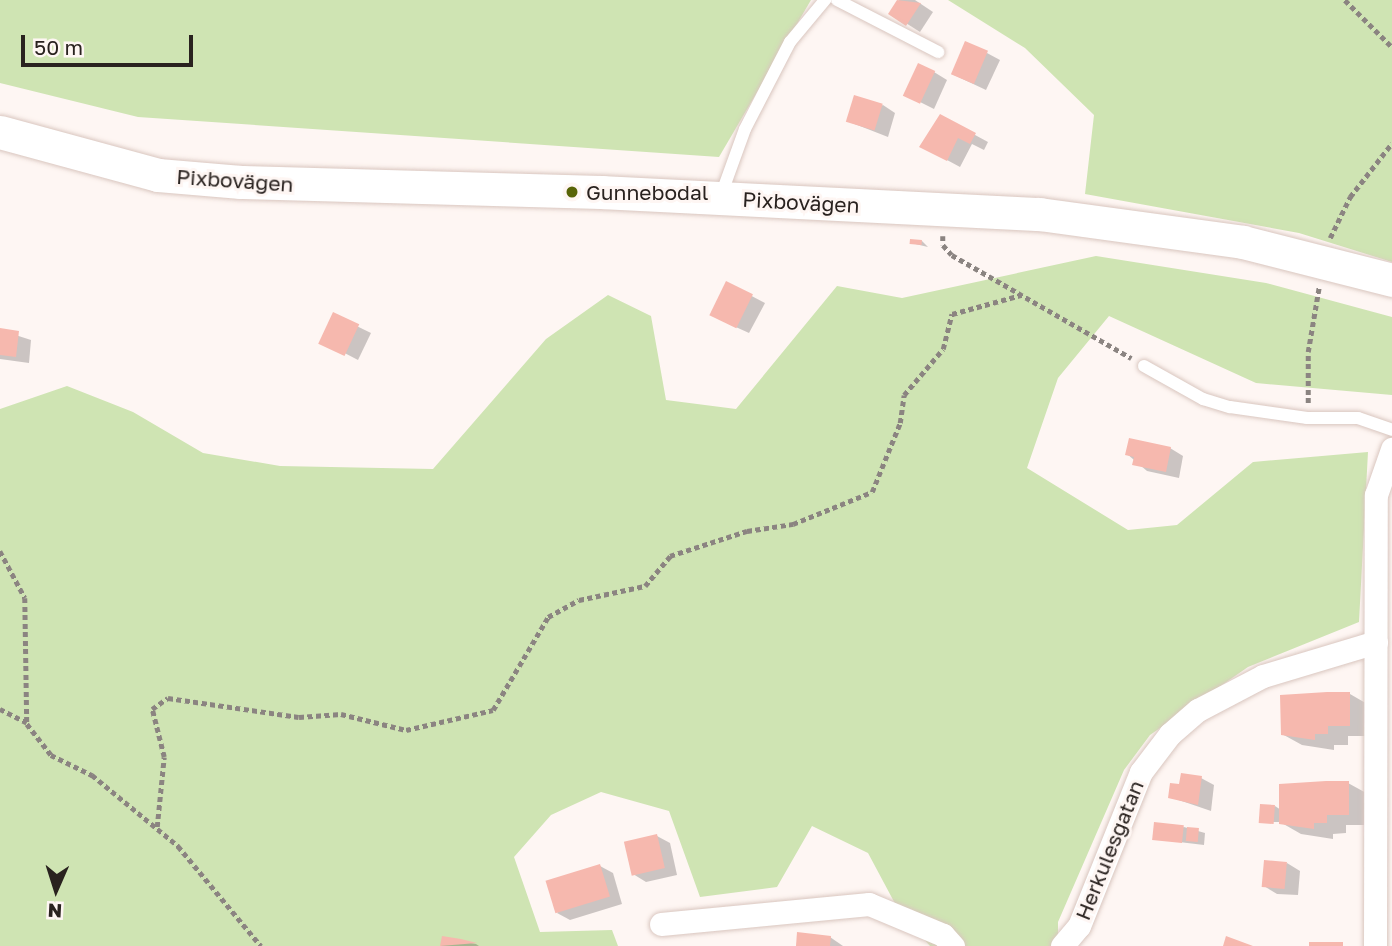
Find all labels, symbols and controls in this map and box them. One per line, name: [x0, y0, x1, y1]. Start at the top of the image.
scale bar: [24, 21, 196, 65]
text: 50 m: [34, 34, 83, 60]
street label: Pixbovägen: [176, 163, 294, 197]
place label: Gunnebodal: [586, 179, 709, 205]
marker: Gunnebodal: [564, 184, 580, 200]
street label: Pixbovägen: [742, 186, 860, 218]
street label: Herkulesgatan: [1070, 776, 1148, 924]
north arrow: [21, 855, 91, 925]
text: N: [47, 900, 63, 923]

